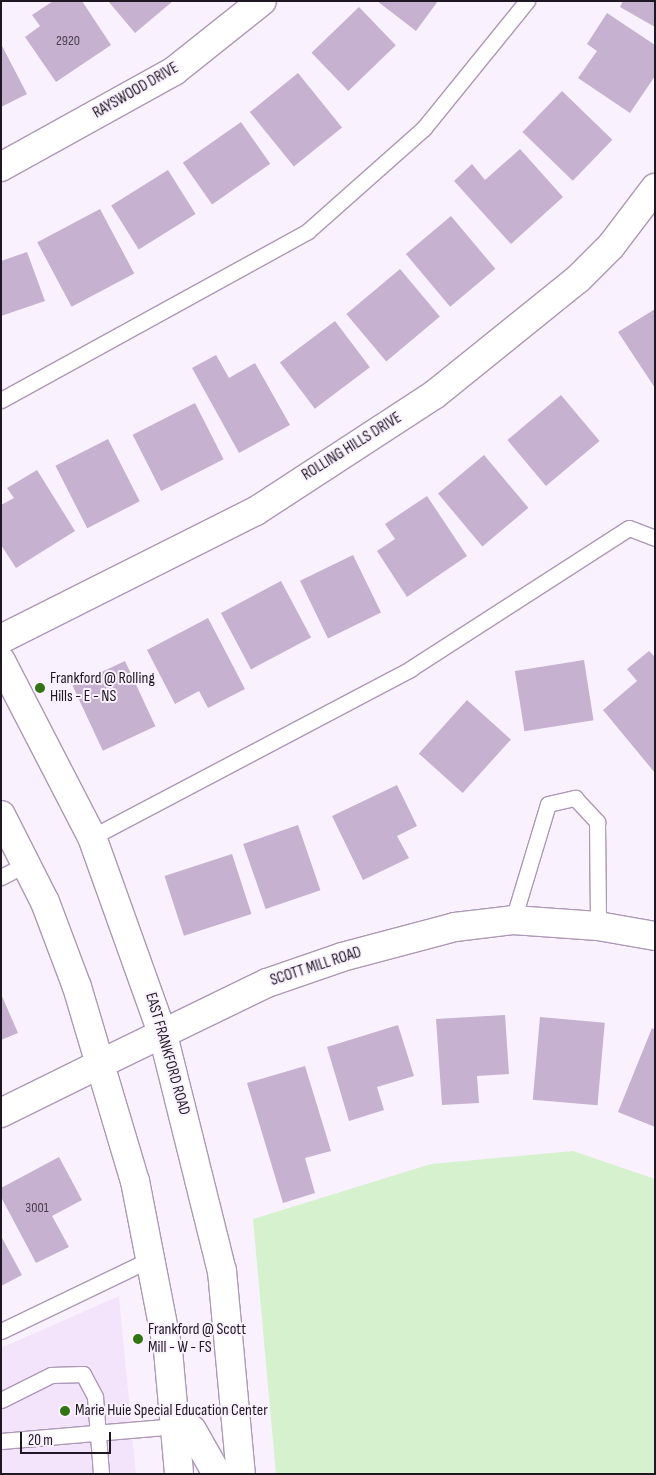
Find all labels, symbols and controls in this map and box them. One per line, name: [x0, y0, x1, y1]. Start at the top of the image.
house number: 2920: [56, 33, 80, 49]
street label: RAYSWOOD DRIVE: [90, 59, 182, 123]
street label: ROLLING HILLS DRIVE: [299, 409, 405, 485]
place label: Frankford @ Rolling Hills - E - NS: [50, 669, 155, 707]
marker: Frankford @ Rolling Hills - E - NS: [34, 682, 46, 694]
street label: SCOTT MILL ROAD: [268, 943, 364, 991]
street label: EAST FRANKFORD ROAD: [140, 991, 194, 1117]
house number: 3001: [25, 1200, 49, 1216]
place label: Frankford @ Scott Mill - W - FS: [148, 1320, 246, 1358]
marker: Frankford @ Scott Mill - W - FS: [132, 1333, 144, 1345]
place label: Marie Huie Special Education Center: [75, 1401, 268, 1421]
marker: Marie Huie Special Education Center: [59, 1405, 71, 1417]
scale bar: [22, 1422, 114, 1454]
text: 20 m: [28, 1431, 53, 1450]

